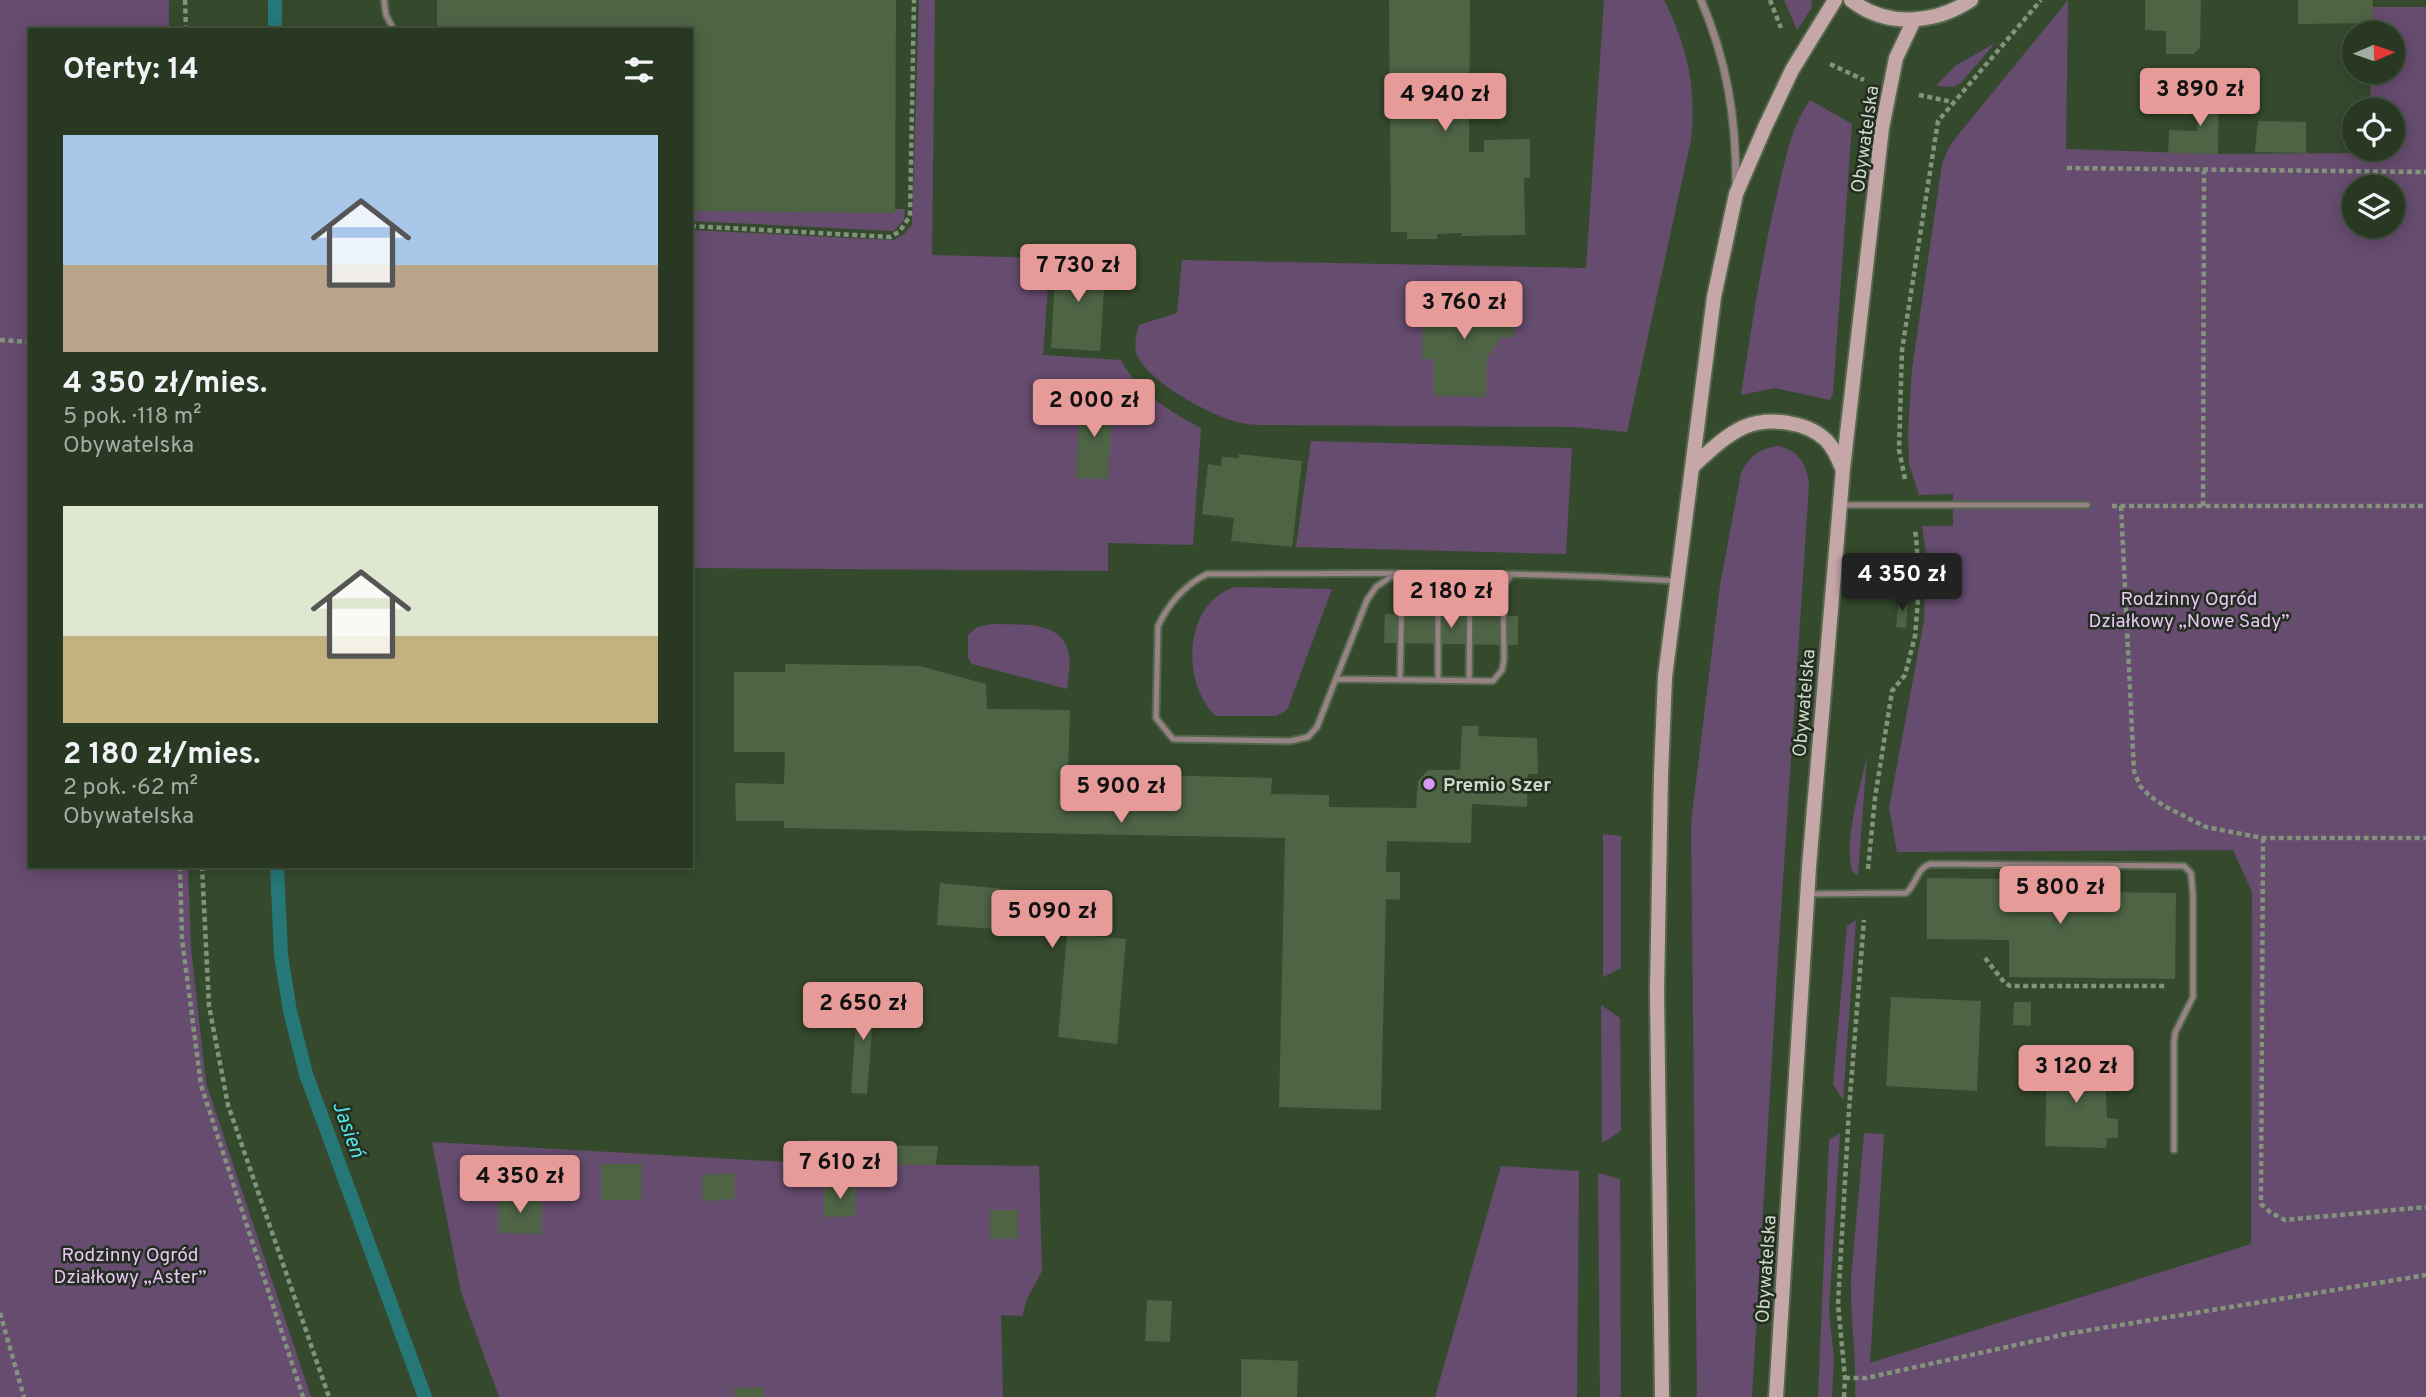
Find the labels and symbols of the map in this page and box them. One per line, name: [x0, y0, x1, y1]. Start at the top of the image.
north arrow: [2342, 21, 2404, 84]
pin: 3 890 zł: [2128, 68, 2272, 128]
pin: 4 940 zł: [1373, 74, 1517, 133]
street label: Obywatelska: [1847, 84, 1885, 195]
pin: 7 730 zł: [1006, 244, 1150, 304]
pin: 3 760 zł: [1392, 282, 1536, 341]
pin: 2 000 zł: [1022, 380, 1166, 439]
pin: 4 350 zł: [1830, 554, 1974, 613]
pin: 2 180 zł: [1379, 570, 1523, 630]
park label: Rodzinny Ogród Działkowy „Nowe Sady”: [2089, 588, 2289, 634]
street label: Obywatelska: [1788, 648, 1822, 758]
pin: 5 900 zł: [1049, 766, 1193, 825]
place label: Premio Szer: [1443, 774, 1551, 798]
marker: Premio Szer: [1421, 776, 1437, 792]
pin: 5 800 zł: [1988, 866, 2132, 926]
pin: 5 090 zł: [980, 890, 1124, 950]
pin: 2 650 zł: [791, 982, 935, 1042]
pin: 3 120 zł: [2004, 1046, 2148, 1105]
water label: Jasień: [325, 1097, 371, 1163]
pin: 7 610 zł: [768, 1142, 912, 1201]
pin: 4 350 zł: [448, 1156, 592, 1215]
street label: Obywatelska: [1751, 1214, 1783, 1324]
park label: Rodzinny Ogród Działkowy „Aster”: [54, 1244, 206, 1290]

